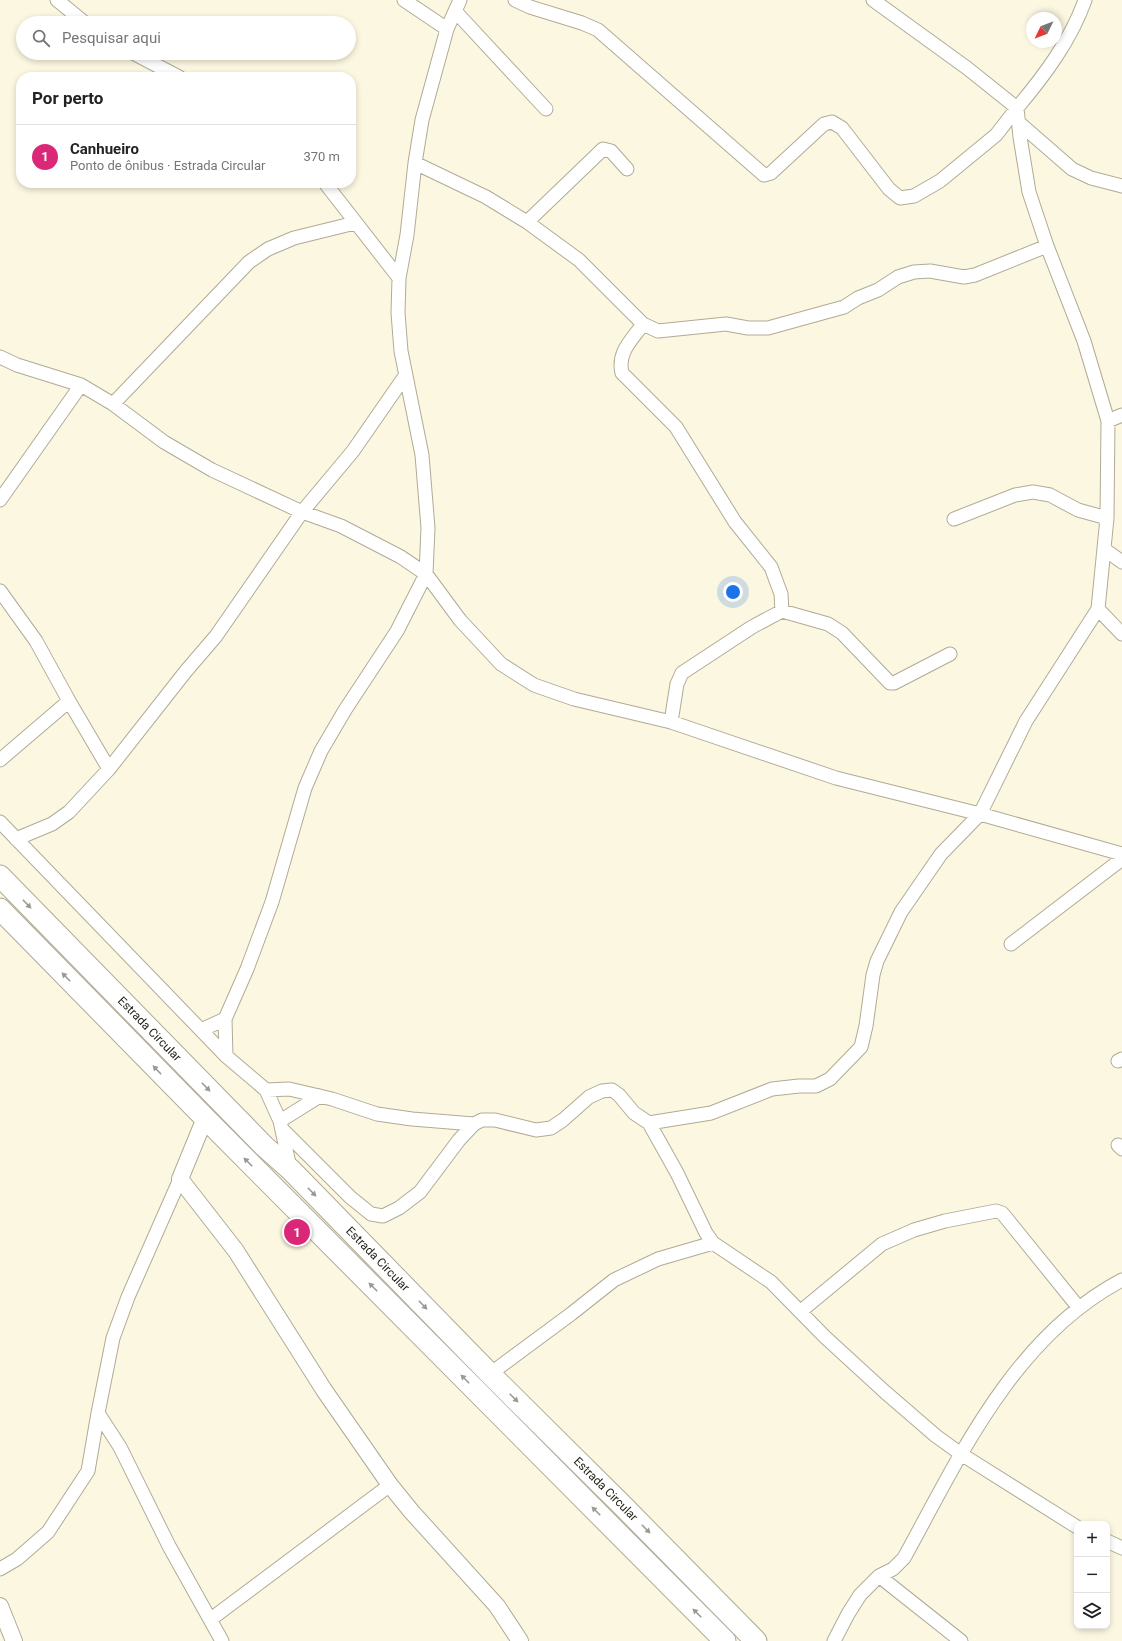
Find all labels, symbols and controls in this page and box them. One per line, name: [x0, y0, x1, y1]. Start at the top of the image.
north arrow: [1026, 12, 1062, 48]
search box: [16, 16, 356, 60]
icon: search: [30, 27, 52, 49]
text: Pesquisar aqui: [62, 29, 161, 47]
text: Por perto: [32, 88, 103, 108]
text: Canhueiro: [70, 140, 139, 158]
text: 1: [41, 149, 49, 164]
text: 370 m: [303, 149, 340, 164]
text: Ponto de ônibus · Estrada Circular: [70, 158, 265, 173]
your location: [723, 582, 743, 602]
one-way arrow: [22, 899, 32, 909]
one-way arrow: [61, 972, 71, 982]
street label: Estrada Circular: [115, 994, 184, 1064]
one-way arrow: [152, 1065, 162, 1075]
one-way arrow: [201, 1082, 211, 1092]
one-way arrow: [244, 1157, 253, 1167]
one-way arrow: [307, 1187, 317, 1197]
pin: 1: [284, 1217, 310, 1247]
street label: Estrada Circular: [343, 1224, 412, 1294]
one-way arrow: [368, 1282, 378, 1292]
one-way arrow: [418, 1300, 427, 1310]
one-way arrow: [460, 1374, 469, 1384]
one-way arrow: [509, 1393, 519, 1403]
street label: Estrada Circular: [571, 1454, 641, 1524]
one-way arrow: [591, 1506, 601, 1516]
map controls: [1074, 1521, 1110, 1629]
button: +: [1074, 1521, 1110, 1557]
one-way arrow: [641, 1524, 651, 1534]
button: −: [1074, 1557, 1110, 1593]
button: layers: [1074, 1593, 1110, 1629]
one-way arrow: [692, 1608, 702, 1618]

